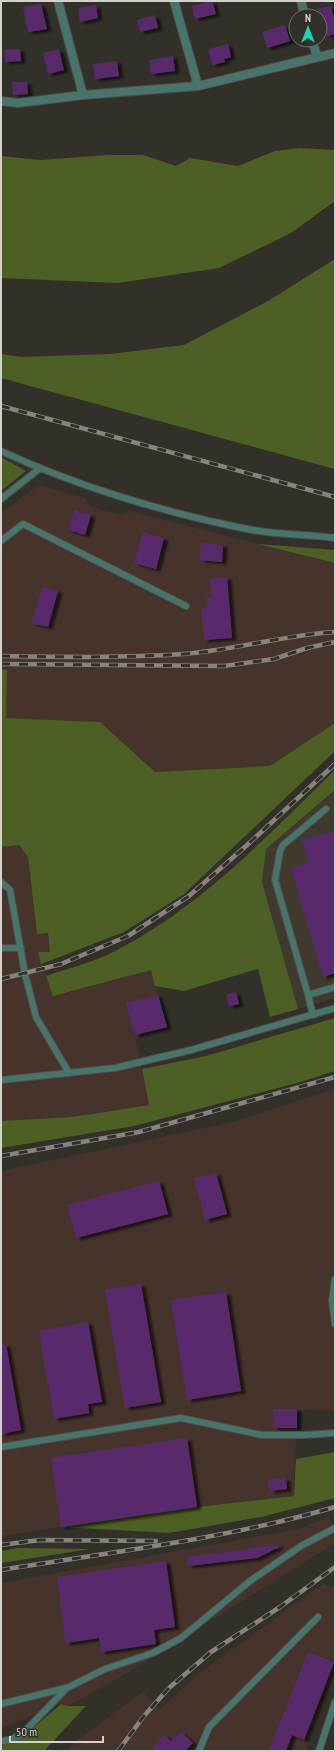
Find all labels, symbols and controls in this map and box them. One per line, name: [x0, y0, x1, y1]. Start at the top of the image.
north arrow: [288, 8, 328, 48]
text: N: [305, 11, 311, 25]
scale bar: [10, 1718, 103, 1744]
text: 50 m: [16, 1724, 37, 1739]

